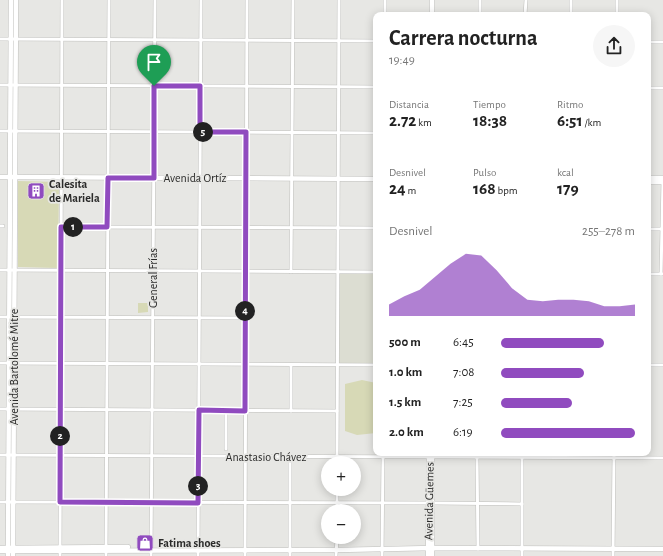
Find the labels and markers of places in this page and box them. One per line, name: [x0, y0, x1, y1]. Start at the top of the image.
pin: [137, 45, 171, 86]
pin: 5: [193, 122, 213, 142]
place label: Calesita de Mariela: [49, 178, 100, 204]
building icon: Calesita de Mariela: [26, 181, 46, 201]
pin: 1: [63, 217, 83, 237]
pin: 4: [235, 301, 255, 321]
pin: 2: [50, 426, 70, 446]
pin: 3: [188, 476, 208, 496]
shop icon: Fatima shoes: [135, 533, 155, 553]
place label: Fatima shoes: [158, 537, 221, 549]

